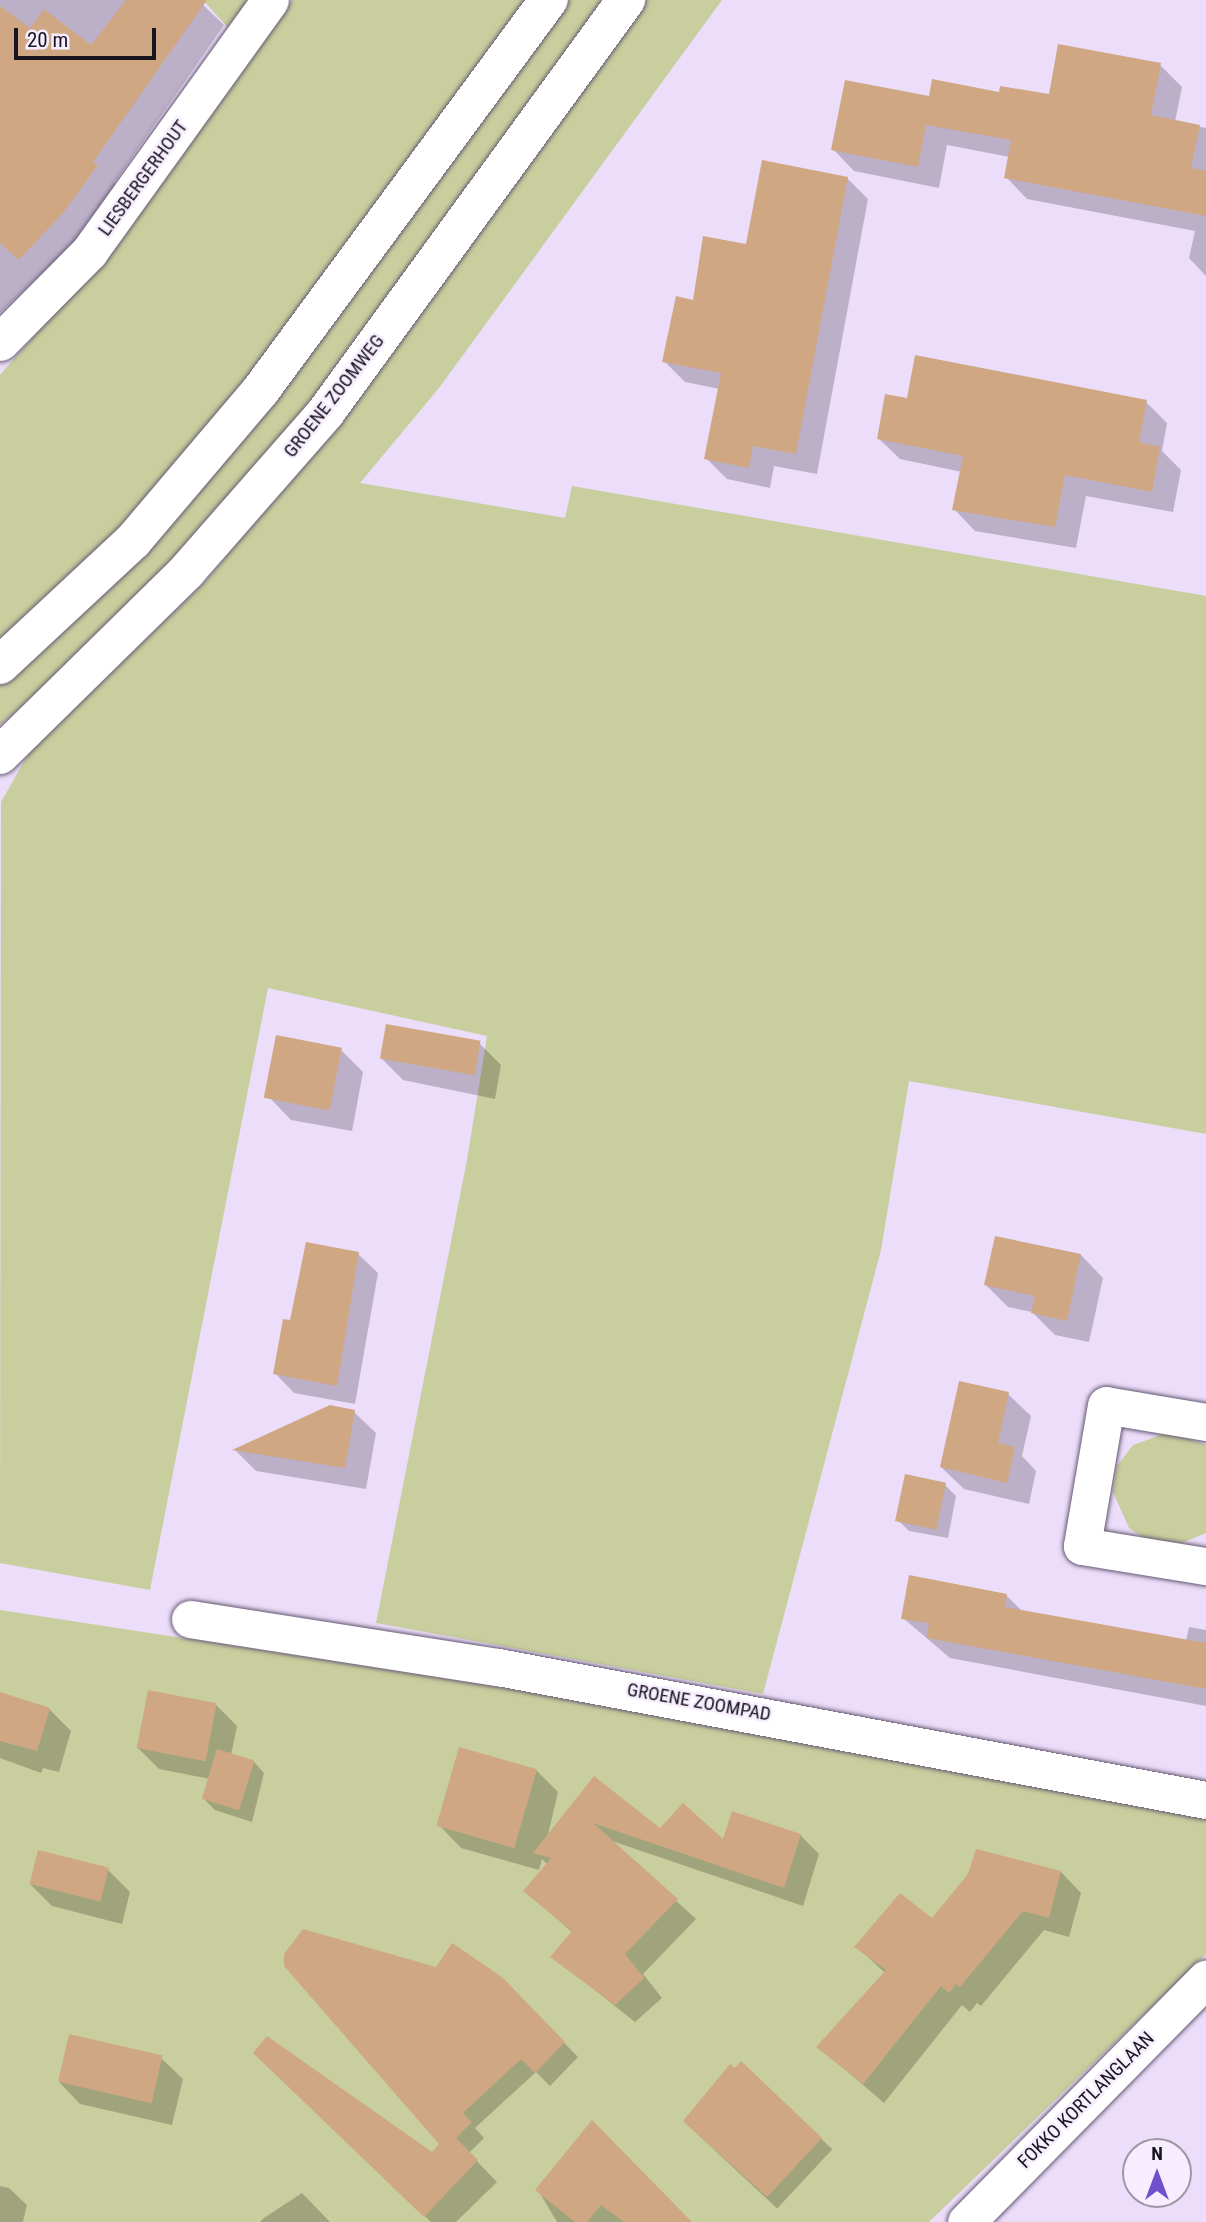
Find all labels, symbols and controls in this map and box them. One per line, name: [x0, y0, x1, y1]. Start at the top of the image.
scale bar: [18, 14, 159, 58]
text: 20 m: [27, 28, 68, 52]
street label: LIESBERGERHOUT: [93, 116, 193, 240]
street label: GROENE ZOOMWEG: [279, 330, 389, 462]
street label: GROENE ZOOMPAD: [625, 1678, 773, 1726]
street label: FOKKO KORTLANGLAAN: [1013, 2027, 1159, 2173]
north arrow: [1122, 2138, 1192, 2208]

